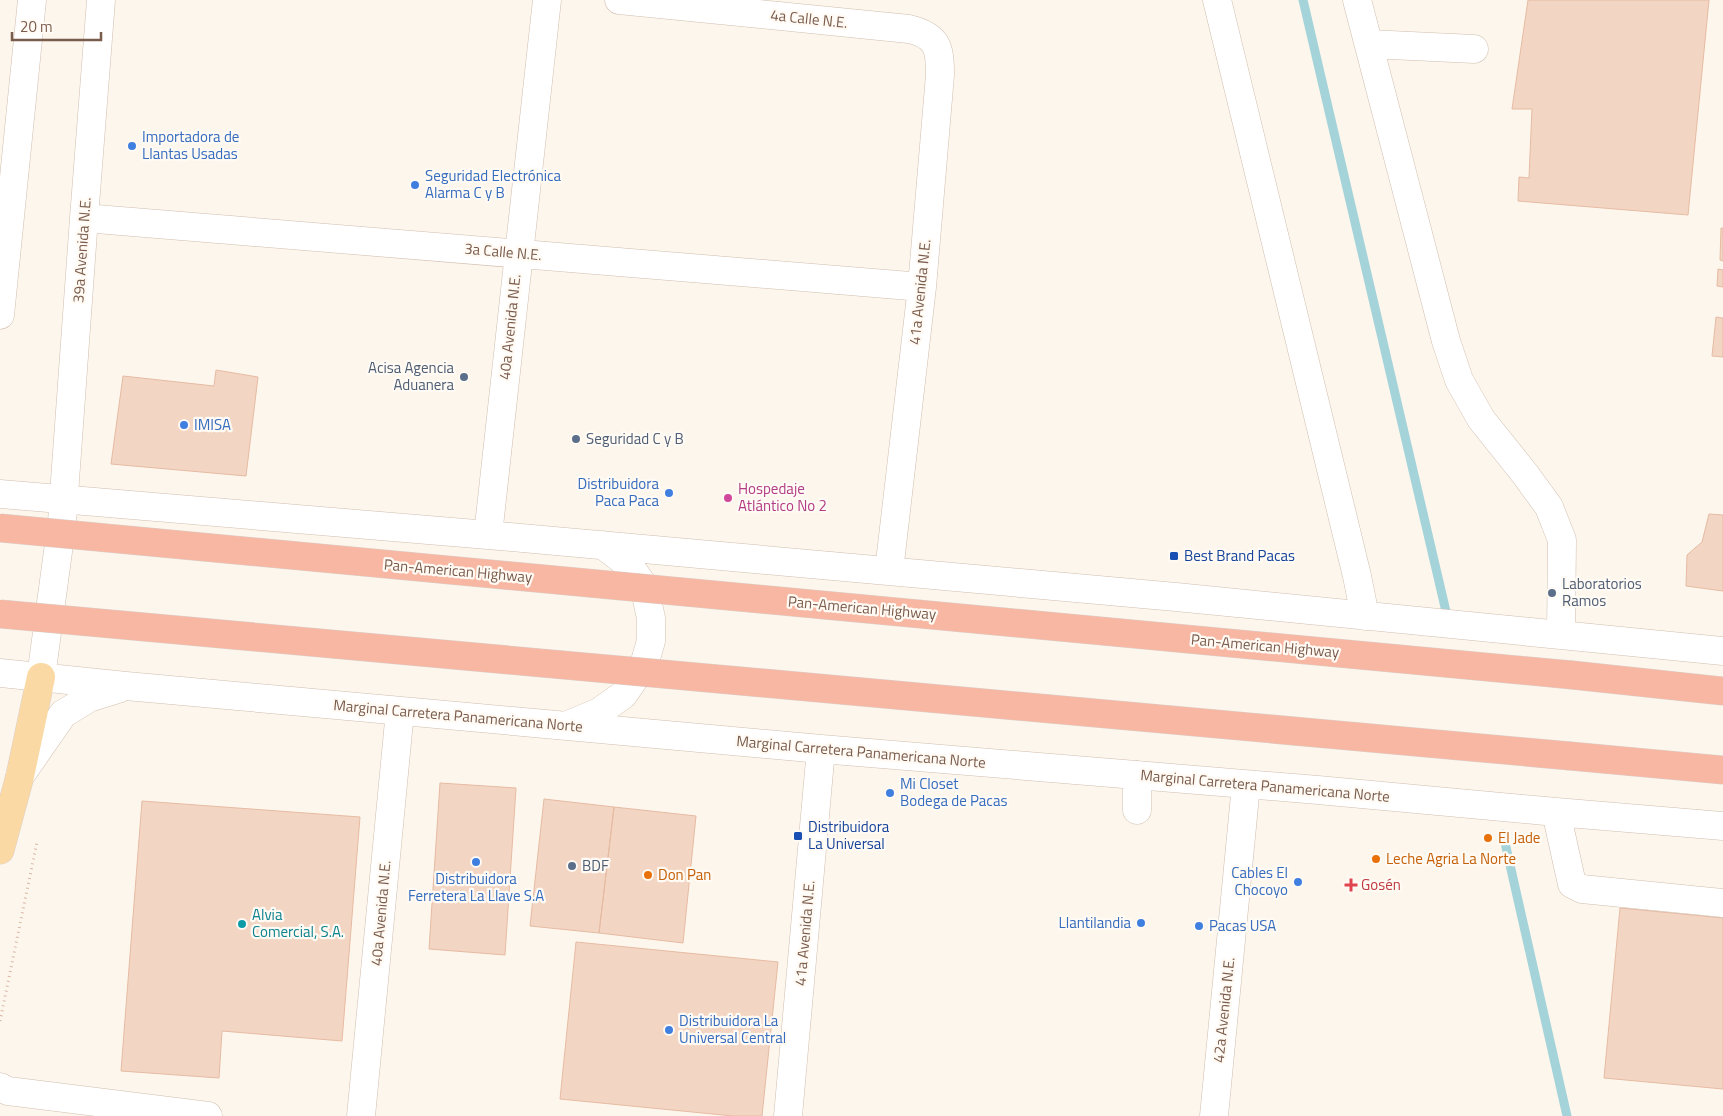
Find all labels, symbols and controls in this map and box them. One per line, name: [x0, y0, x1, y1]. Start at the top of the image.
street label: 4a Calle N.E.: [769, 3, 849, 34]
scale bar: [12, 10, 101, 42]
text: 20 m: [20, 15, 53, 38]
place label: Importadora de Llantas Usadas: [142, 125, 239, 165]
marker: Importadora de Llantas Usadas: [126, 140, 138, 152]
place label: Seguridad Electrónica Alarma C y B: [425, 164, 562, 204]
marker: Seguridad Electrónica Alarma C y B: [409, 179, 421, 191]
street label: 39a Avenida N.E.: [66, 196, 97, 304]
street label: 3a Calle N.E.: [463, 237, 543, 266]
street label: 41a Avenida N.E.: [903, 238, 936, 346]
street label: 40a Avenida N.E.: [493, 273, 526, 381]
place label: Acisa Agencia Aduanera: [368, 356, 454, 396]
marker: Acisa Agencia Aduanera: [458, 371, 470, 383]
place label: IMISA: [194, 413, 231, 436]
marker: IMISA: [178, 419, 190, 431]
place label: Seguridad C y B: [586, 427, 684, 450]
marker: Seguridad C y B: [570, 433, 582, 445]
place label: Distribuidora Paca Paca: [578, 472, 659, 512]
place label: Hospedaje Atlántico No 2: [738, 477, 827, 517]
marker: Distribuidora Paca Paca: [663, 487, 675, 499]
marker: Hospedaje Atlántico No 2: [722, 492, 734, 504]
place label: Best Brand Pacas: [1184, 544, 1295, 567]
marker: Best Brand Pacas: [1168, 550, 1180, 562]
street label: Pan-American Highway: [383, 553, 533, 588]
place label: Laboratorios Ramos: [1562, 572, 1642, 612]
marker: Laboratorios Ramos: [1546, 587, 1558, 599]
street label: Pan-American Highway: [787, 590, 937, 625]
street label: Pan-American Highway: [1190, 628, 1340, 663]
street label: Marginal Carretera Panamericana Norte: [332, 693, 584, 738]
street label: Marginal Carretera Panamericana Norte: [735, 729, 987, 774]
street label: Marginal Carretera Panamericana Norte: [1139, 763, 1391, 808]
place label: Mi Closet Bodega de Pacas: [900, 772, 1007, 812]
marker: Mi Closet Bodega de Pacas: [884, 787, 896, 799]
place label: Distribuidora La Universal: [808, 815, 890, 855]
place label: El Jade: [1498, 826, 1540, 849]
marker: Distribuidora La Universal: [792, 830, 804, 842]
marker: El Jade: [1482, 832, 1494, 844]
place label: Leche Agria La Norte: [1386, 847, 1516, 870]
marker: Leche Agria La Norte: [1370, 853, 1382, 865]
place label: BDF: [582, 854, 609, 877]
marker: Distribuidora Ferretera La Llave S.A: [470, 856, 482, 868]
street label: 40a Avenida N.E.: [364, 859, 397, 967]
marker: BDF: [566, 860, 578, 872]
place label: Cables El Chocoyo: [1231, 861, 1288, 901]
place label: Don Pan: [658, 863, 711, 886]
place label: Distribuidora Ferretera La Llave S.A: [408, 867, 544, 907]
marker: Don Pan: [642, 869, 654, 881]
place label: Gosén: [1361, 873, 1401, 896]
marker: Cables El Chocoyo: [1292, 876, 1304, 888]
street label: 41a Avenida N.E.: [788, 879, 821, 987]
marker: Gosén: [1345, 879, 1357, 891]
place label: Alvia Comercial, S.A.: [252, 903, 344, 943]
place label: Llantilandia: [1059, 911, 1131, 934]
place label: Pacas USA: [1209, 914, 1276, 937]
marker: Llantilandia: [1135, 917, 1147, 929]
marker: Alvia Comercial, S.A.: [236, 918, 248, 930]
marker: Pacas USA: [1193, 920, 1205, 932]
street label: 42a Avenida N.E.: [1207, 956, 1240, 1064]
place label: Distribuidora La Universal Central: [679, 1009, 786, 1049]
marker: Distribuidora La Universal Central: [663, 1024, 675, 1036]

